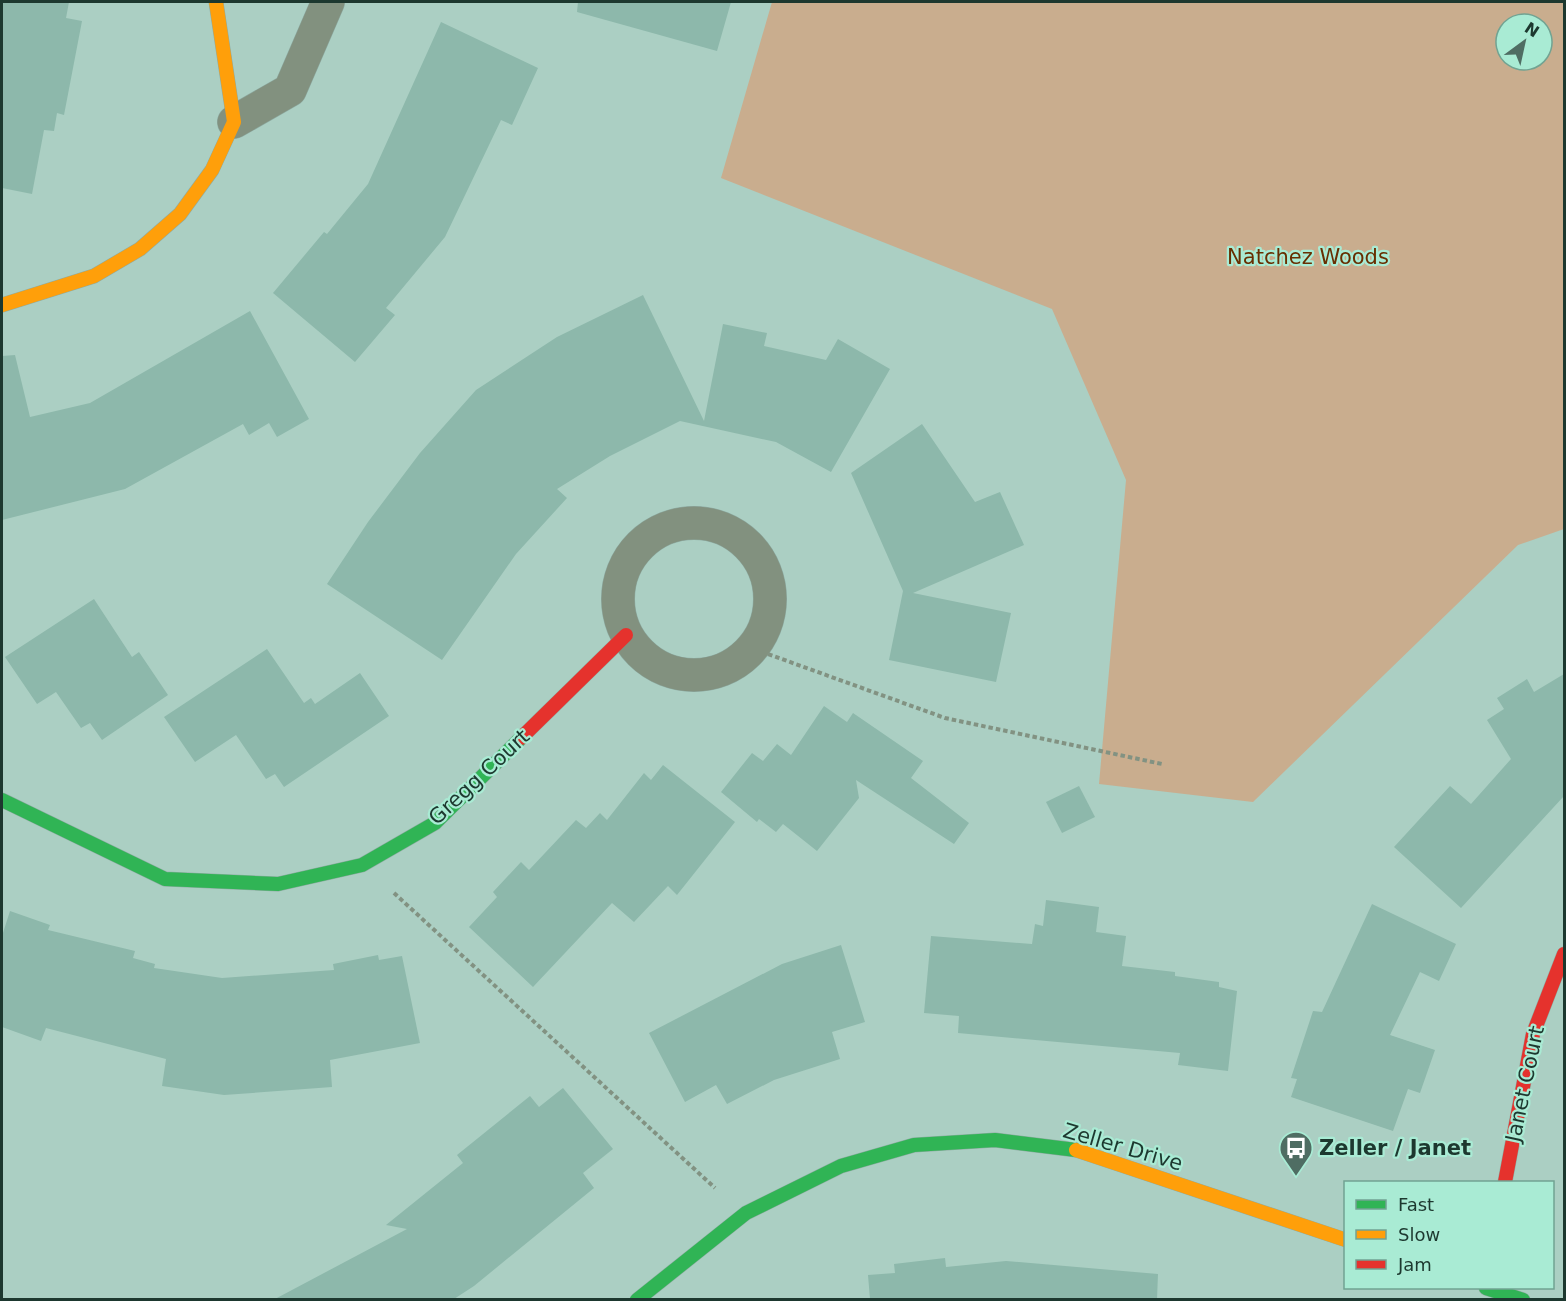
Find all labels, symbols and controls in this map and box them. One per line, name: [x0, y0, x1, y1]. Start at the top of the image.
north arrow: [1494, 12, 1554, 72]
text: N: [1521, 18, 1543, 41]
park label: Natchez Woods: [1227, 245, 1389, 269]
street label: Gregg Court: [424, 724, 534, 830]
street label: Janet Court: [1501, 1024, 1549, 1146]
street label: Zeller Drive: [1060, 1118, 1186, 1176]
bus stop icon: Zeller / Janet: [1278, 1130, 1314, 1177]
place label: Zeller / Janet: [1319, 1136, 1471, 1160]
legend: [1344, 1181, 1554, 1289]
text: Fast: [1398, 1194, 1434, 1215]
text: Slow: [1398, 1224, 1440, 1245]
text: Jam: [1397, 1254, 1432, 1275]

